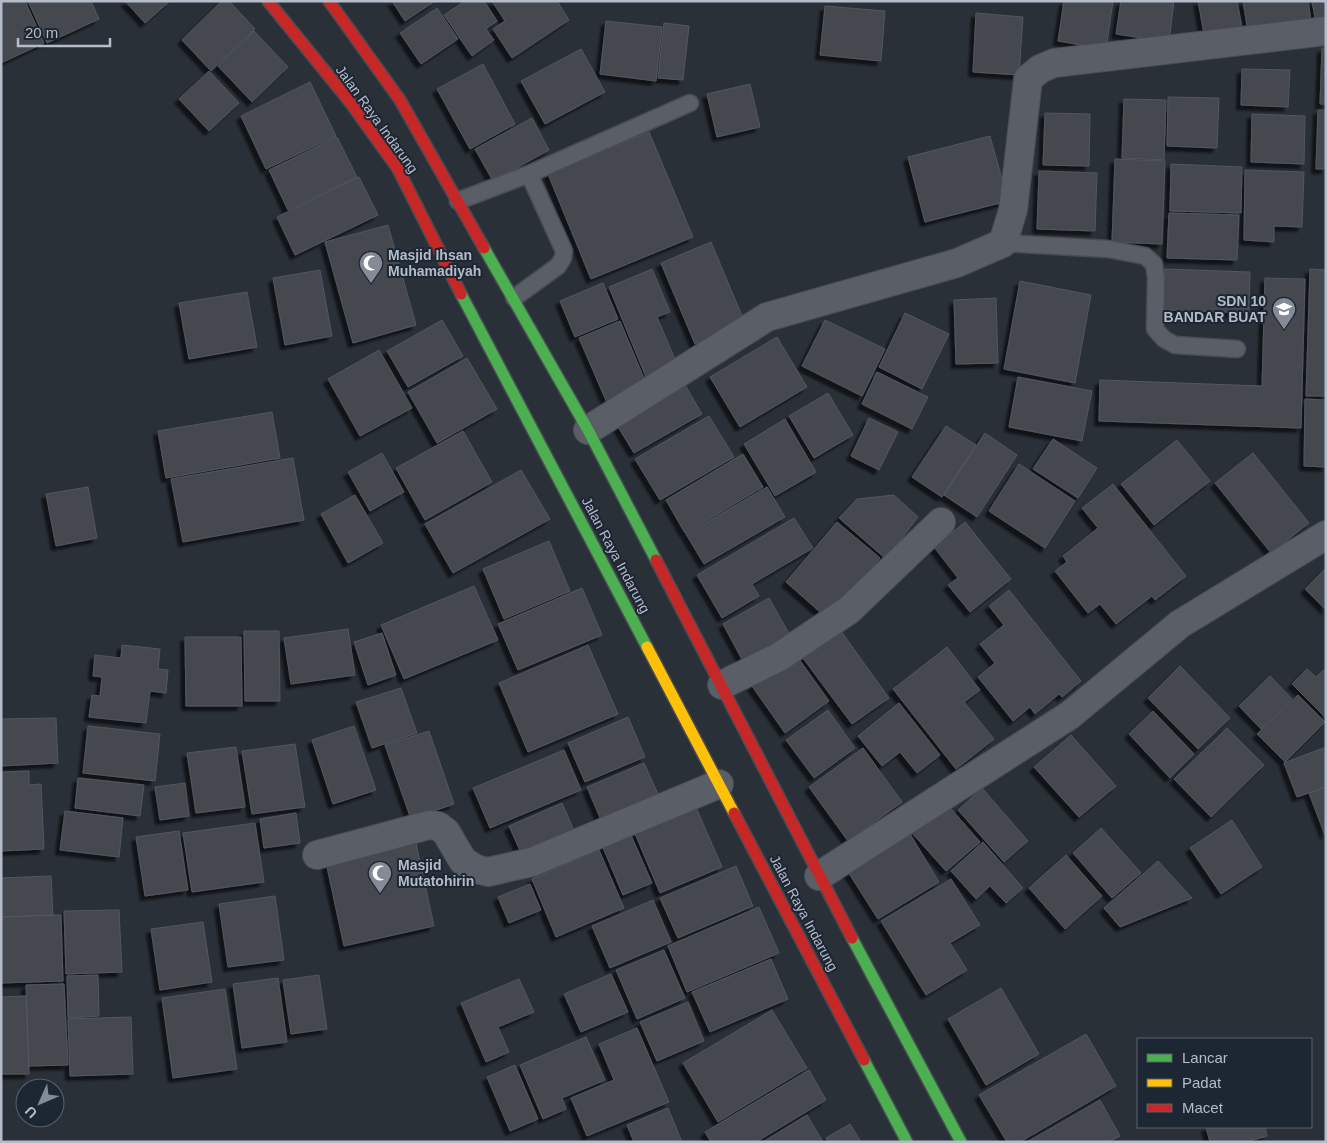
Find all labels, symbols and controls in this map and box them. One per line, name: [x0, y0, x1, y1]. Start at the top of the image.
scale bar: [18, 15, 110, 47]
text: 20 m: [25, 24, 58, 41]
street label: Jalan Raya Indarung: [333, 62, 421, 176]
place label: Masjid Ihsan Muhamadiyah: [388, 247, 481, 279]
mosque icon: Masjid Ihsan Muhamadiyah: [358, 250, 384, 284]
place label: SDN 10 BANDAR BUAT: [1164, 293, 1266, 325]
school or university icon: SDN 10 BANDAR BUAT: [1271, 296, 1297, 330]
street label: Jalan Raya Indarung: [579, 494, 653, 616]
street label: Jalan Raya Indarung: [767, 852, 841, 974]
place label: Masjid Mutatohirin: [398, 857, 474, 889]
mosque icon: Masjid Mutatohirin: [367, 860, 393, 894]
legend: [1137, 1038, 1312, 1128]
text: Lancar: [1182, 1049, 1228, 1066]
text: Padat: [1182, 1074, 1222, 1091]
north arrow: [15, 1078, 65, 1128]
text: Macet: [1182, 1099, 1224, 1116]
text: U: [22, 1103, 40, 1121]

